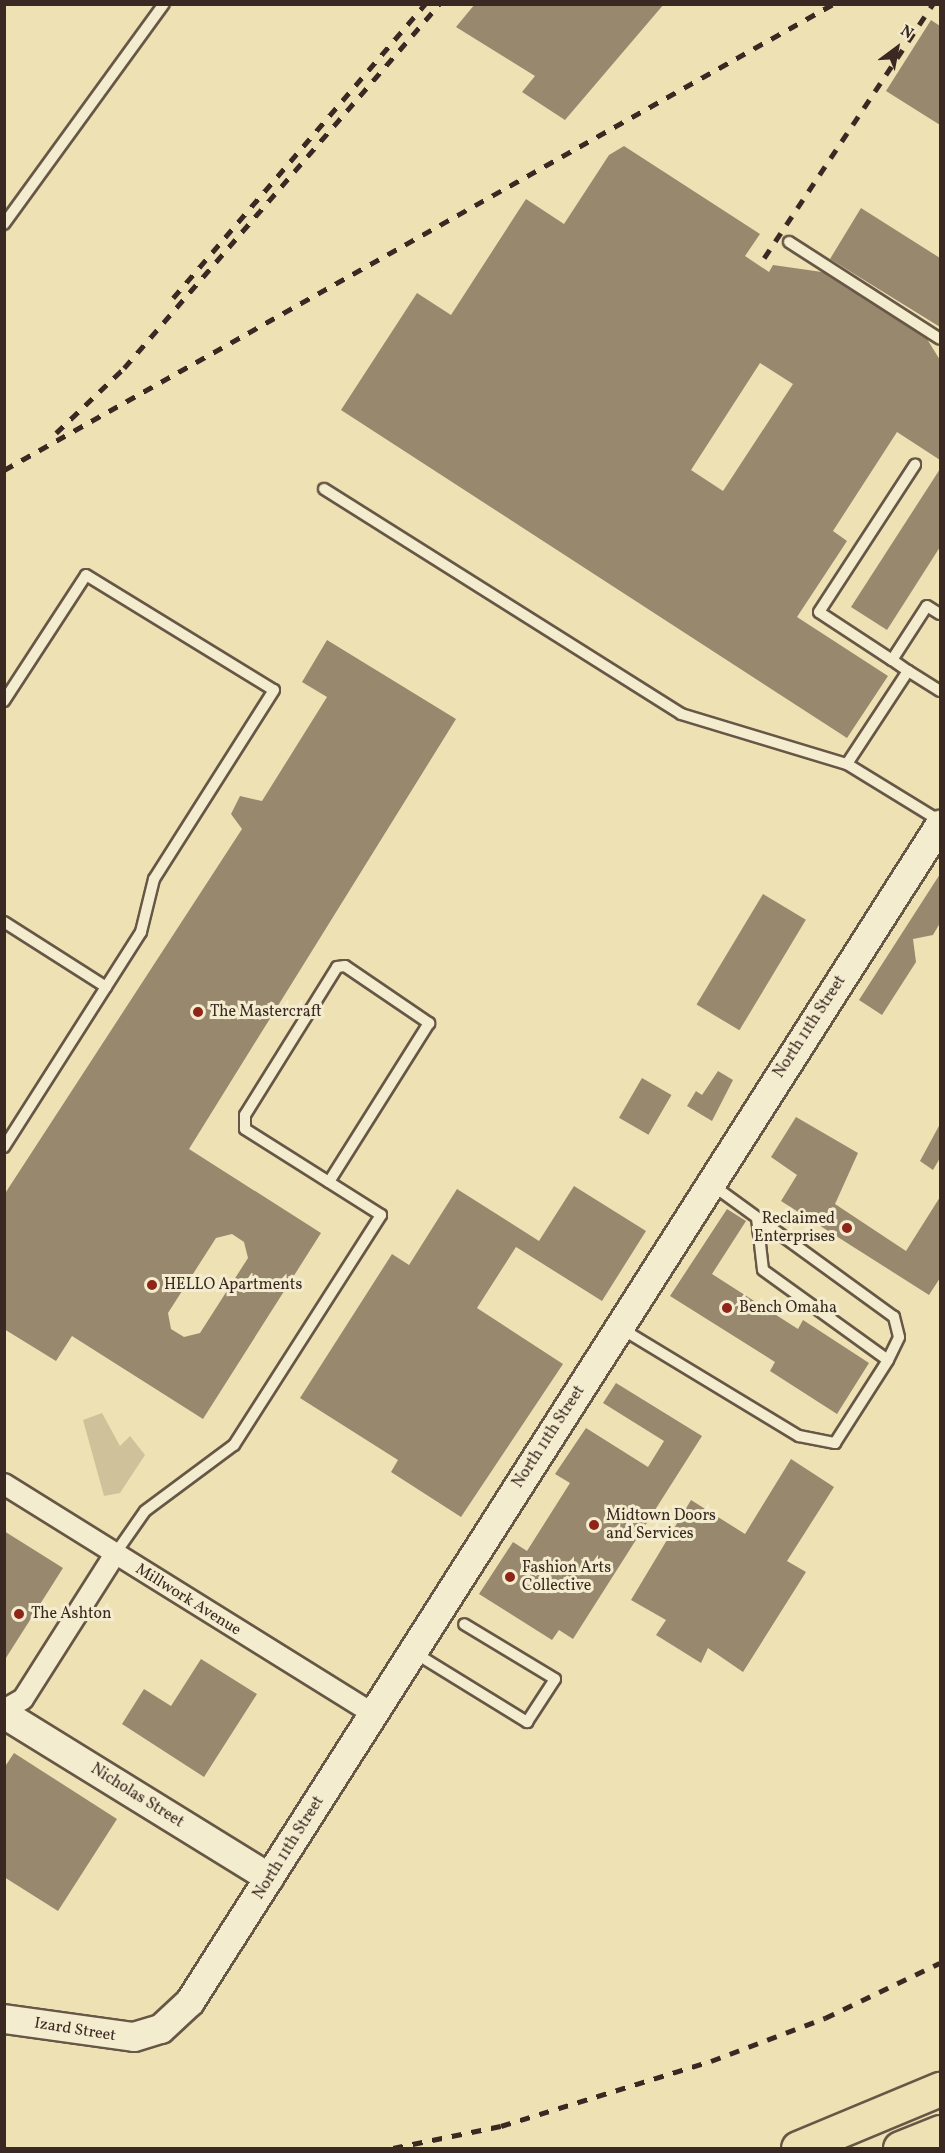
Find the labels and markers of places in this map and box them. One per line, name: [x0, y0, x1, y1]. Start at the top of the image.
place label: The Mastercraft: [210, 1002, 322, 1022]
marker: The Mastercraft: [191, 1005, 205, 1019]
place label: Reclaimed Enterprises: [754, 1209, 835, 1247]
marker: Reclaimed Enterprises: [840, 1221, 854, 1235]
place label: HELLO Apartments: [164, 1275, 302, 1295]
marker: HELLO Apartments: [145, 1278, 159, 1292]
place label: Bench Omaha: [739, 1298, 837, 1318]
marker: Bench Omaha: [720, 1301, 734, 1315]
place label: Midtown Doors and Services: [606, 1506, 716, 1544]
marker: Midtown Doors and Services: [587, 1518, 601, 1532]
place label: Fashion Arts Collective: [522, 1558, 611, 1596]
marker: Fashion Arts Collective: [503, 1570, 517, 1584]
place label: The Ashton: [31, 1604, 112, 1624]
marker: The Ashton: [12, 1607, 26, 1621]

